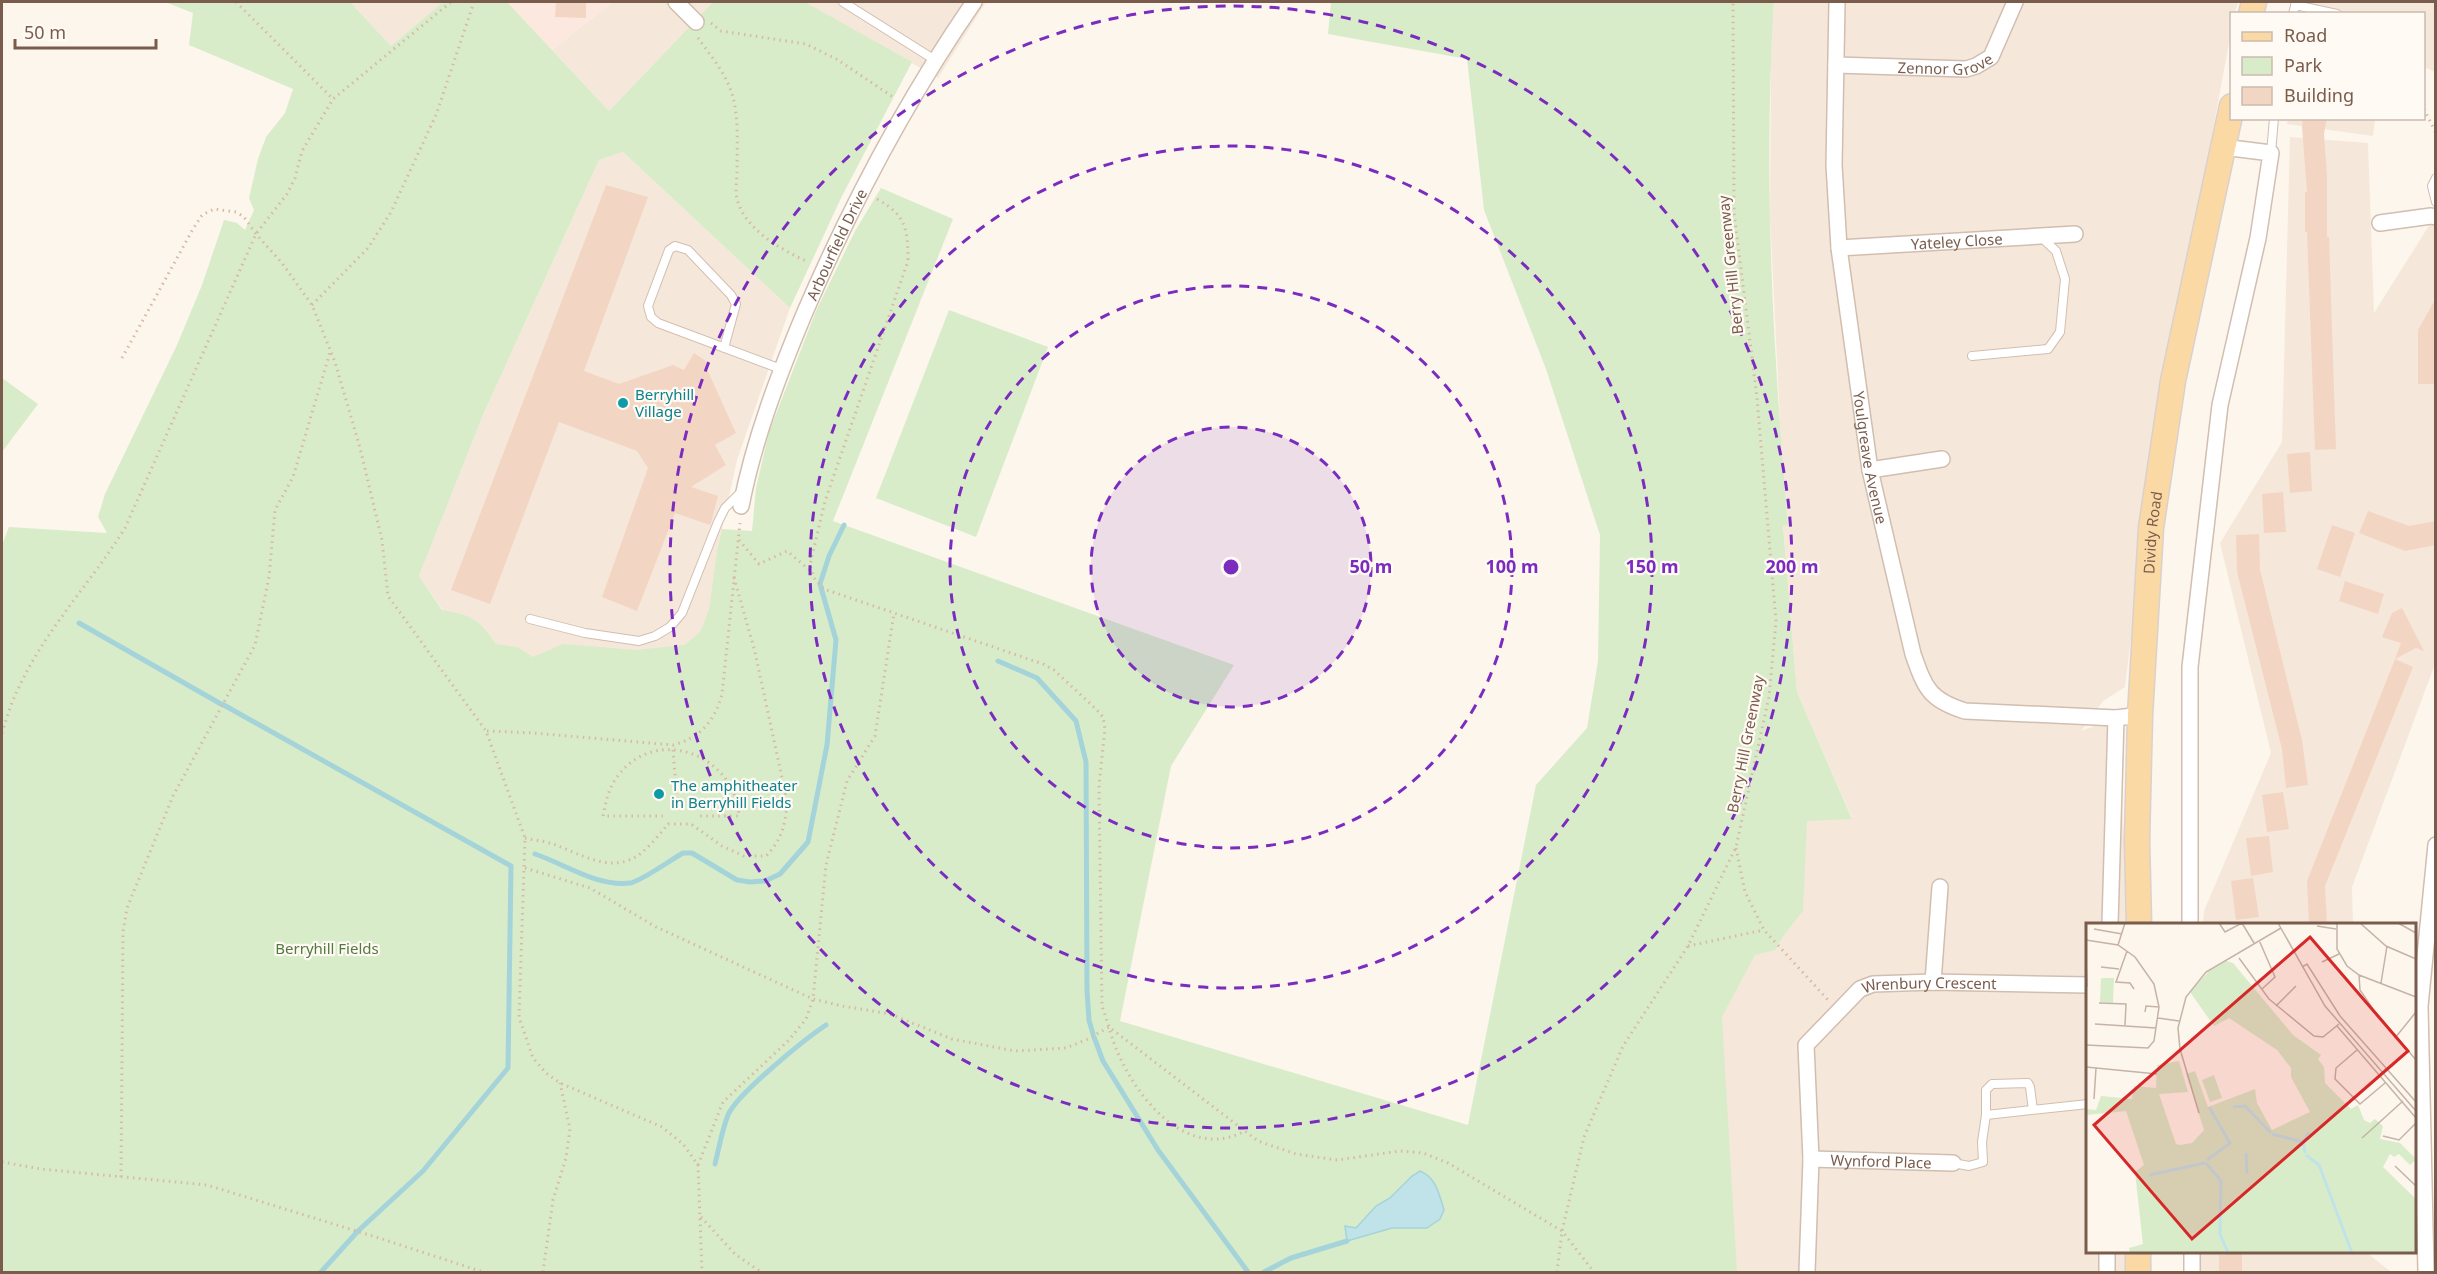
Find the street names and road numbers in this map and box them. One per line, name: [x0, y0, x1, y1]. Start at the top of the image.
street label: Zennor Grove: [1897, 48, 1996, 79]
street label: Arbourfield Drive: [801, 185, 871, 303]
street label: Berry Hill Greenway: [1713, 194, 1747, 335]
street label: Yateley Close: [1910, 228, 2003, 254]
street label: Youlgreave Avenue: [1849, 390, 1892, 526]
street label: Dividy Road: [2138, 490, 2166, 574]
street label: Berry Hill Greenway: [1722, 673, 1768, 814]
street label: Wrenbury Crescent: [1859, 972, 1997, 997]
street label: Wynford Place: [1830, 1150, 1932, 1172]

